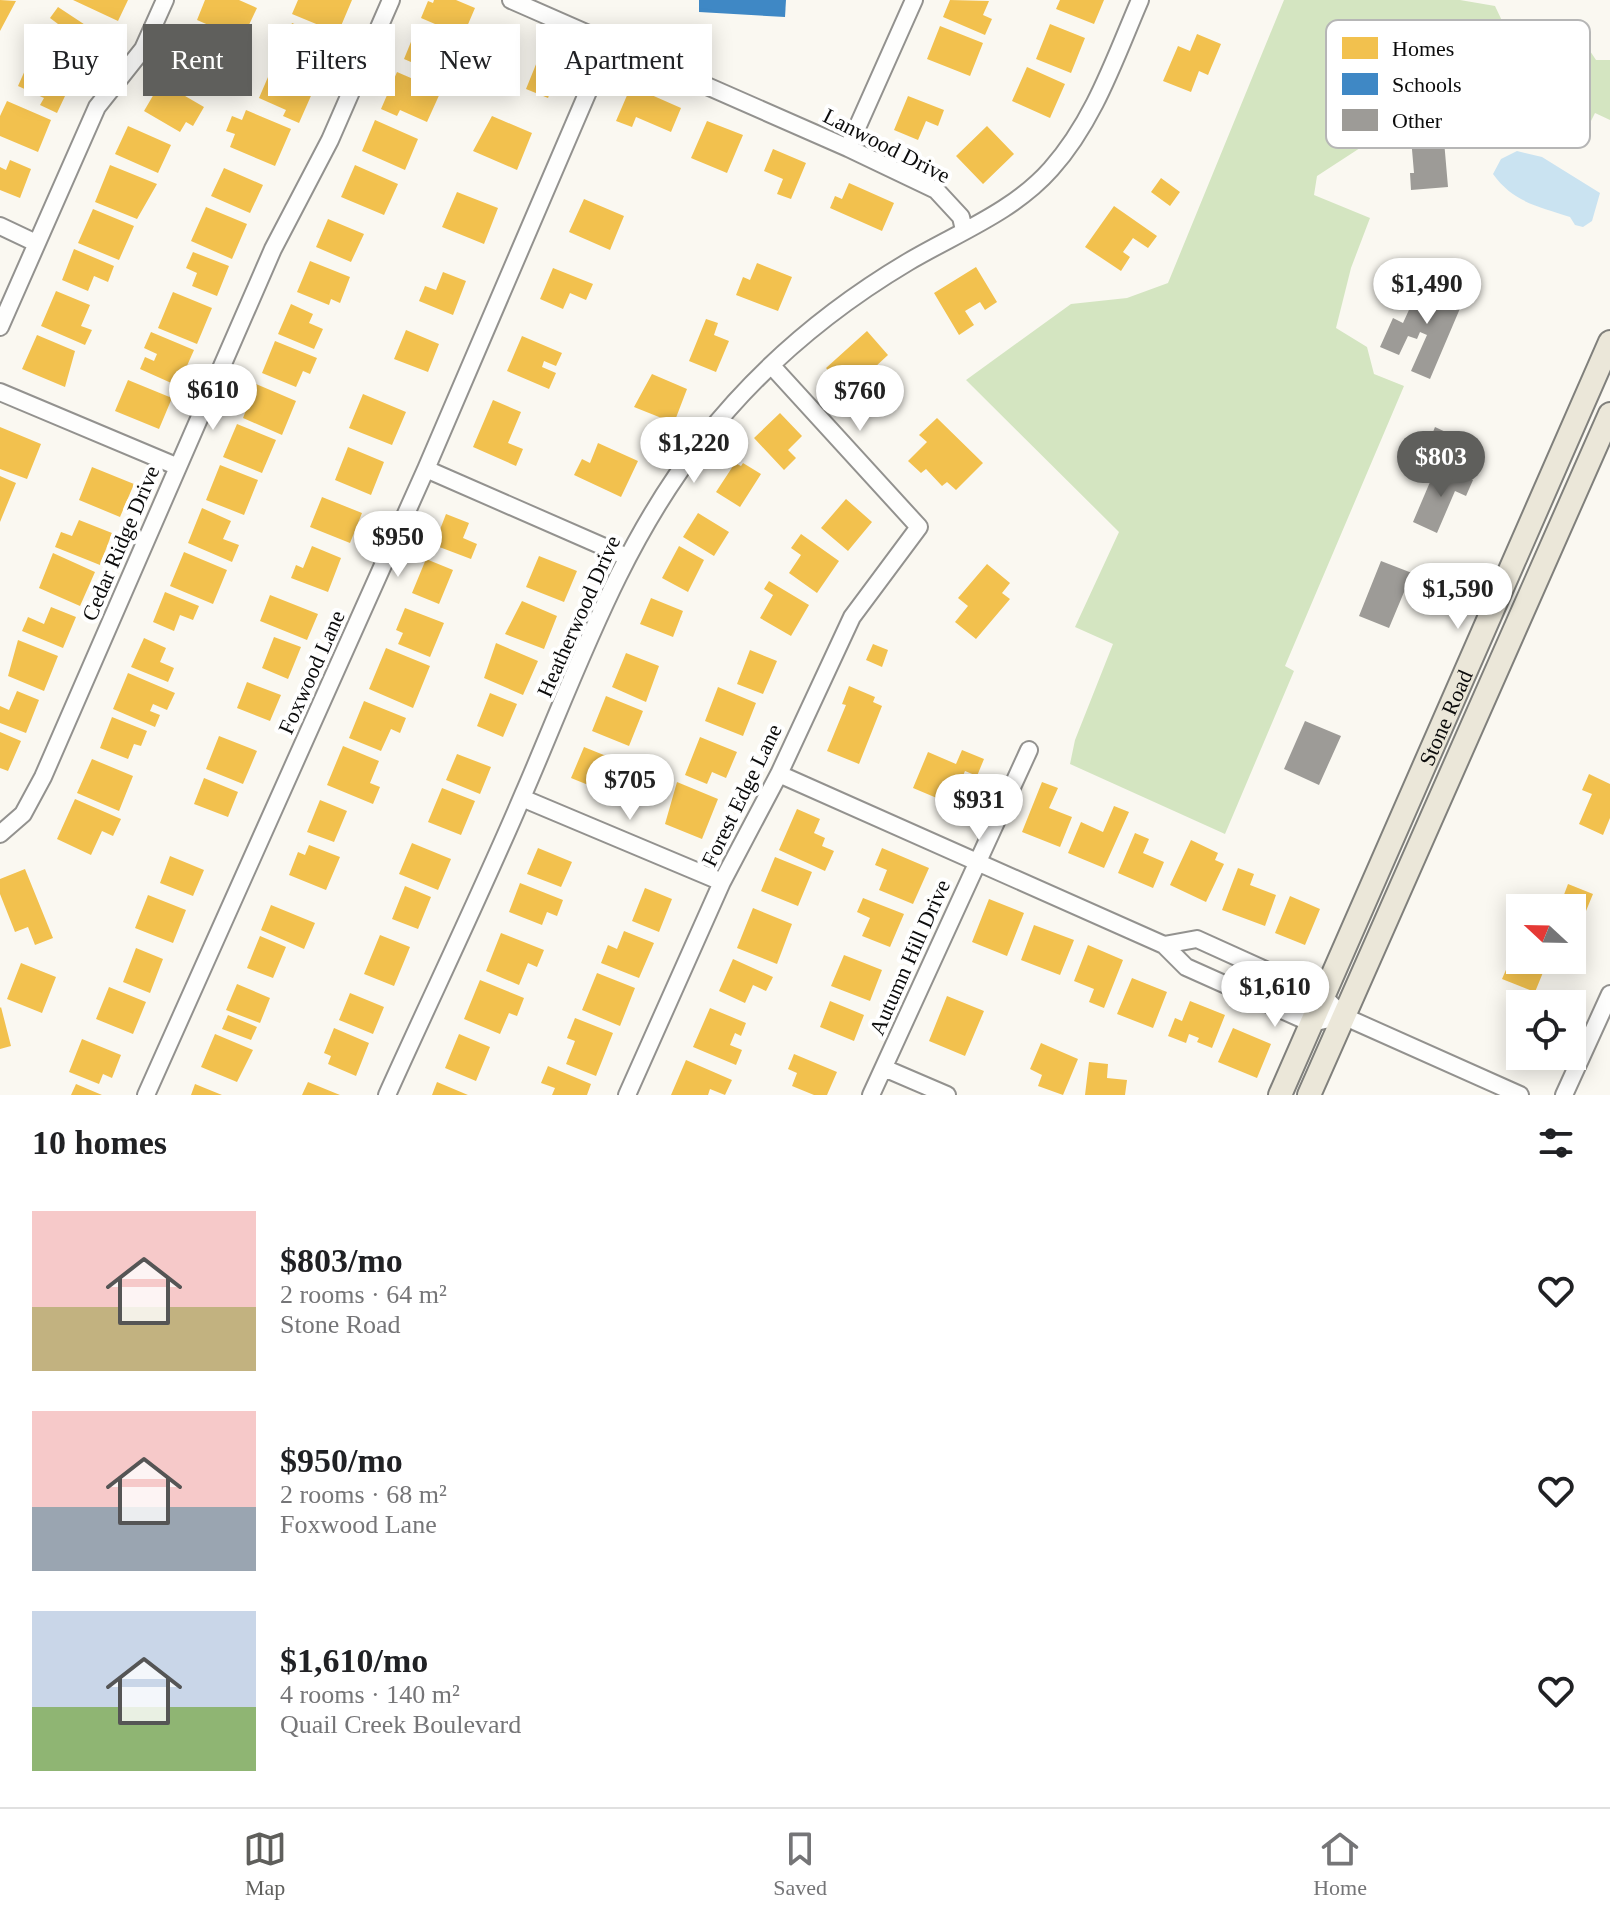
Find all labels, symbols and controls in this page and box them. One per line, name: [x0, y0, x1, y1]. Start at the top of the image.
legend: [1326, 20, 1590, 148]
chip: Buy: [24, 24, 127, 96]
chip: Rent: [143, 24, 252, 96]
chip: Filters: [268, 24, 395, 96]
chip: New: [411, 24, 520, 96]
chip: Apartment: [536, 24, 712, 96]
text: Homes: [1392, 36, 1454, 61]
text: Schools: [1392, 72, 1462, 97]
street label: Lanwood Drive: [819, 103, 954, 188]
text: Other: [1392, 108, 1443, 133]
pin: $1,490: [1362, 258, 1492, 326]
text: $1,490: [1391, 269, 1463, 298]
pin: $610: [166, 364, 260, 432]
pin: $760: [813, 365, 907, 433]
text: $610: [187, 375, 239, 404]
text: $760: [834, 376, 886, 405]
pin: $1,220: [629, 417, 759, 485]
text: $1,220: [658, 428, 730, 457]
pin: $803: [1394, 431, 1488, 499]
text: $803: [1415, 442, 1467, 471]
street label: Cedar Ridge Drive: [76, 462, 164, 625]
pin: $950: [351, 511, 445, 579]
text: $950: [372, 522, 424, 551]
street label: Heatherwood Drive: [532, 532, 625, 701]
pin: $1,590: [1393, 563, 1523, 631]
text: $1,590: [1422, 574, 1494, 603]
street label: Foxwood Lane: [273, 607, 350, 738]
street label: Stone Road: [1414, 666, 1478, 770]
street label: Forest Edge Lane: [696, 720, 787, 870]
pin: $705: [583, 754, 677, 822]
text: $705: [604, 765, 656, 794]
pin: $931: [932, 774, 1026, 842]
text: $931: [953, 785, 1005, 814]
street label: Autumn Hill Drive: [864, 876, 955, 1039]
north arrow: [1506, 894, 1586, 974]
map controls: [1506, 894, 1586, 1070]
pin: $1,610: [1210, 961, 1340, 1029]
text: $1,610: [1239, 972, 1311, 1001]
button: locate: [1506, 990, 1586, 1070]
icon: filters: [1534, 1121, 1578, 1165]
text: 10 homes: [32, 1124, 167, 1161]
text: $803/mo: [280, 1242, 403, 1279]
icon: home: [96, 1243, 192, 1339]
icon: heart: [1534, 1269, 1578, 1313]
text: 2 rooms · 64 m²: [280, 1280, 447, 1309]
text: Stone Road: [280, 1310, 401, 1339]
text: $950/mo: [280, 1442, 403, 1479]
icon: home: [96, 1443, 192, 1539]
icon: heart: [1534, 1469, 1578, 1513]
text: 2 rooms · 68 m²: [280, 1480, 447, 1509]
text: Foxwood Lane: [280, 1510, 437, 1539]
text: $1,610/mo: [280, 1642, 428, 1679]
icon: home: [96, 1643, 192, 1739]
icon: heart: [1534, 1669, 1578, 1713]
text: 4 rooms · 140 m²: [280, 1680, 460, 1709]
text: Quail Creek Boulevard: [280, 1710, 521, 1739]
tab: Map: [243, 1827, 287, 1901]
tab: Saved: [773, 1827, 827, 1901]
tab: Home: [1313, 1827, 1367, 1901]

